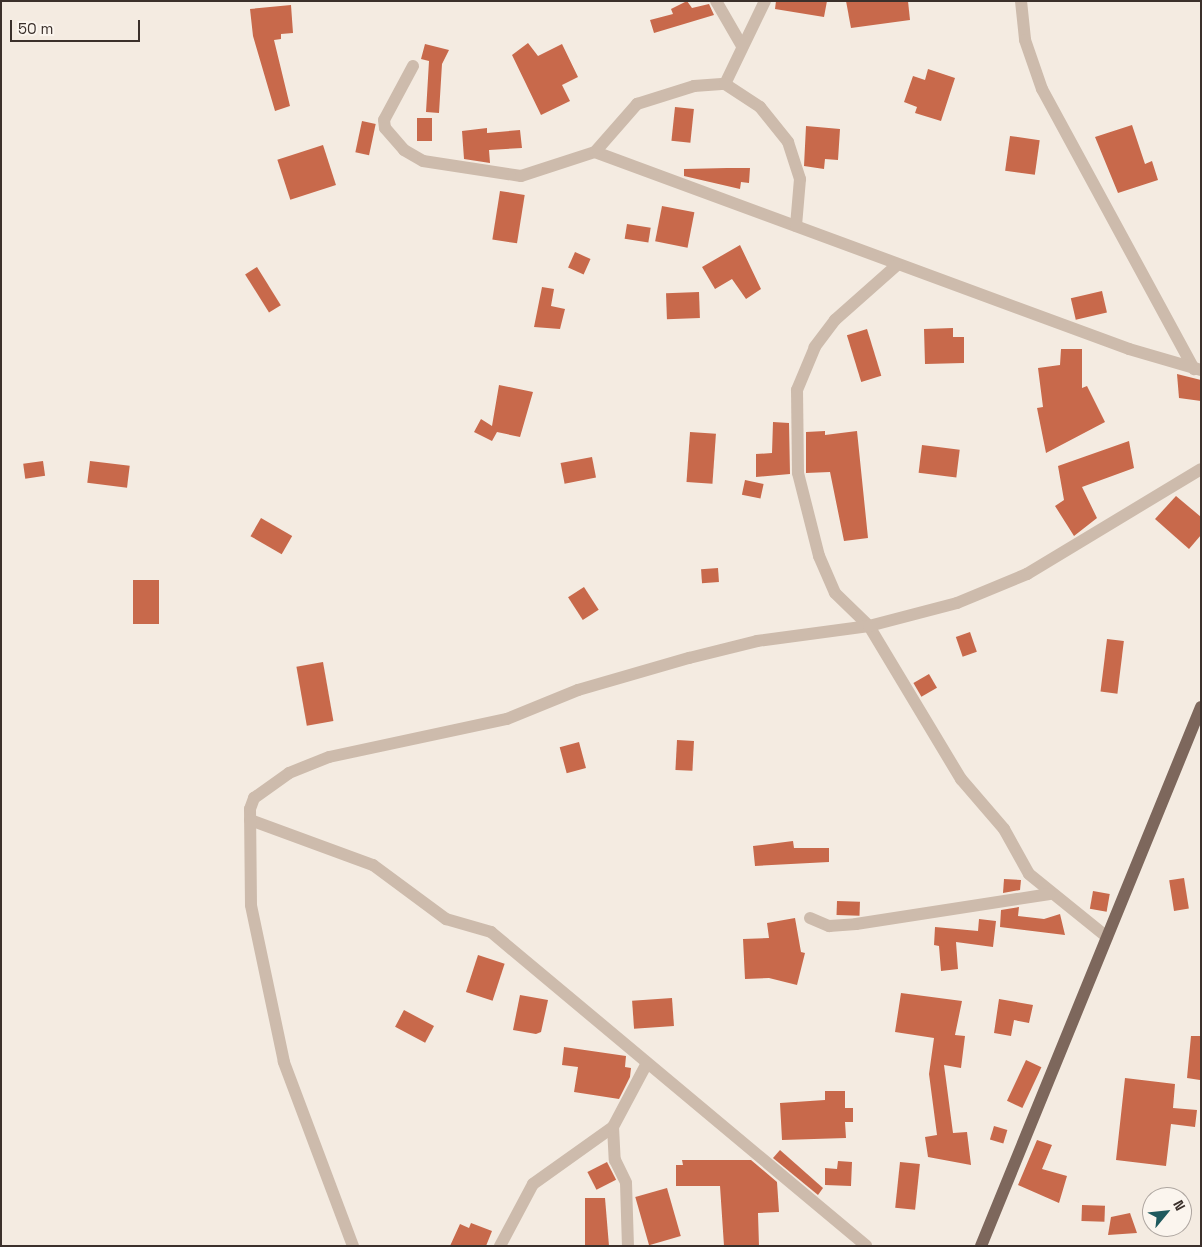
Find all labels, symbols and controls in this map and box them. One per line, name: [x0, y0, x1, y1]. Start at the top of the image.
scale bar: [12, 10, 142, 42]
text: 50 m: [18, 19, 53, 38]
north arrow: [1142, 1187, 1192, 1237]
text: N: [1169, 1197, 1190, 1214]

